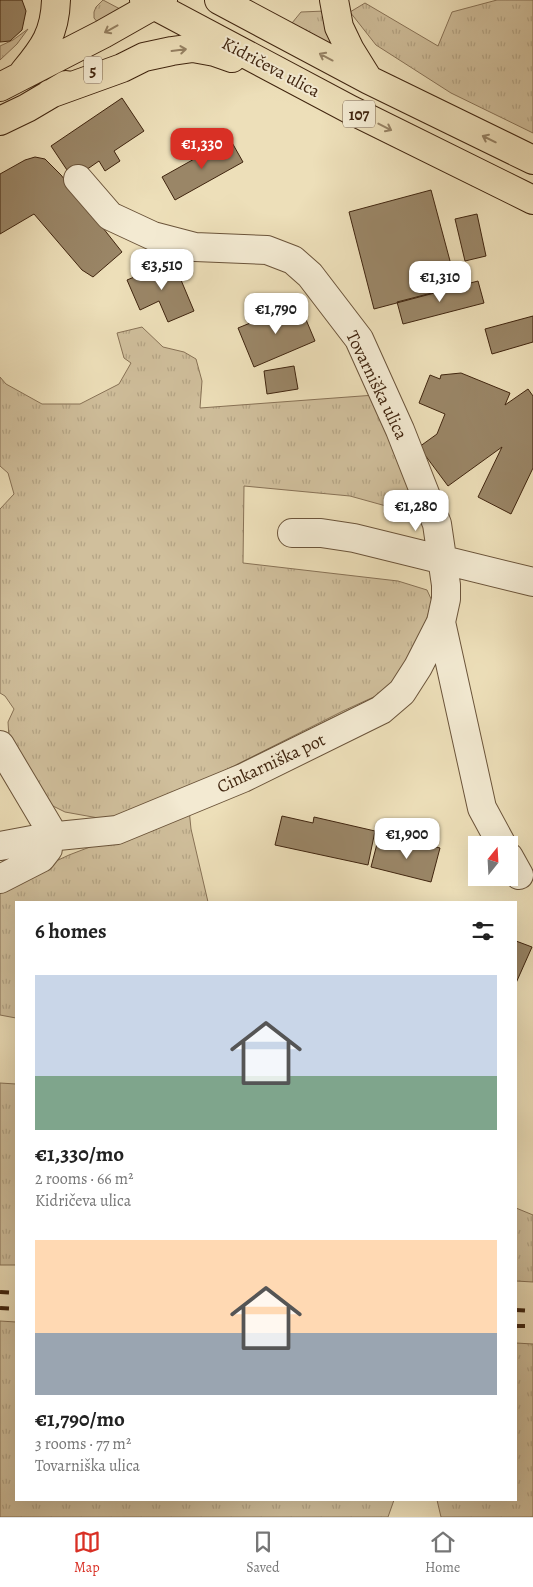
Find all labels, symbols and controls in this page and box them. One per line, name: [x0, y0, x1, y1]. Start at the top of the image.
one-way arrow: [104, 24, 119, 34]
street label: Kidričeva ulica: [218, 31, 325, 103]
one-way arrow: [170, 45, 186, 55]
one-way arrow: [319, 52, 334, 62]
road number: 5: [84, 56, 102, 84]
road number: 107: [343, 100, 375, 128]
one-way arrow: [378, 122, 393, 132]
pin: €1,330: [161, 128, 243, 170]
text: €1,330: [181, 133, 223, 155]
one-way arrow: [482, 134, 497, 143]
pin: €3,510: [121, 248, 203, 291]
text: €3,510: [142, 254, 182, 276]
pin: €1,310: [399, 260, 481, 303]
text: €1,310: [420, 266, 460, 288]
pin: €1,790: [235, 292, 317, 335]
text: €1,790: [255, 298, 297, 320]
street label: Tovarniška ulica: [340, 327, 414, 444]
pin: €1,280: [375, 490, 457, 532]
text: €1,280: [395, 495, 437, 517]
street label: Cinkarniška pot: [213, 727, 329, 799]
pin: €1,900: [366, 818, 448, 860]
text: €1,900: [386, 823, 428, 845]
north arrow: [468, 836, 518, 886]
map controls: [468, 836, 518, 886]
text: 6 homes: [35, 917, 107, 945]
icon: filters: [469, 917, 497, 945]
icon: home: [221, 1008, 311, 1098]
text: €1,330/mo: [35, 1140, 124, 1168]
text: 2 rooms · 66 m²: [35, 1168, 133, 1190]
text: Kidričeva ulica: [35, 1190, 131, 1212]
icon: home: [221, 1273, 311, 1363]
text: €1,790/mo: [35, 1405, 125, 1433]
text: 3 rooms · 77 m²: [35, 1433, 131, 1455]
text: Tovarniška ulica: [35, 1455, 140, 1477]
tab: Map: [73, 1528, 101, 1577]
tab: Saved: [246, 1528, 280, 1577]
tab: Home: [425, 1528, 460, 1577]

